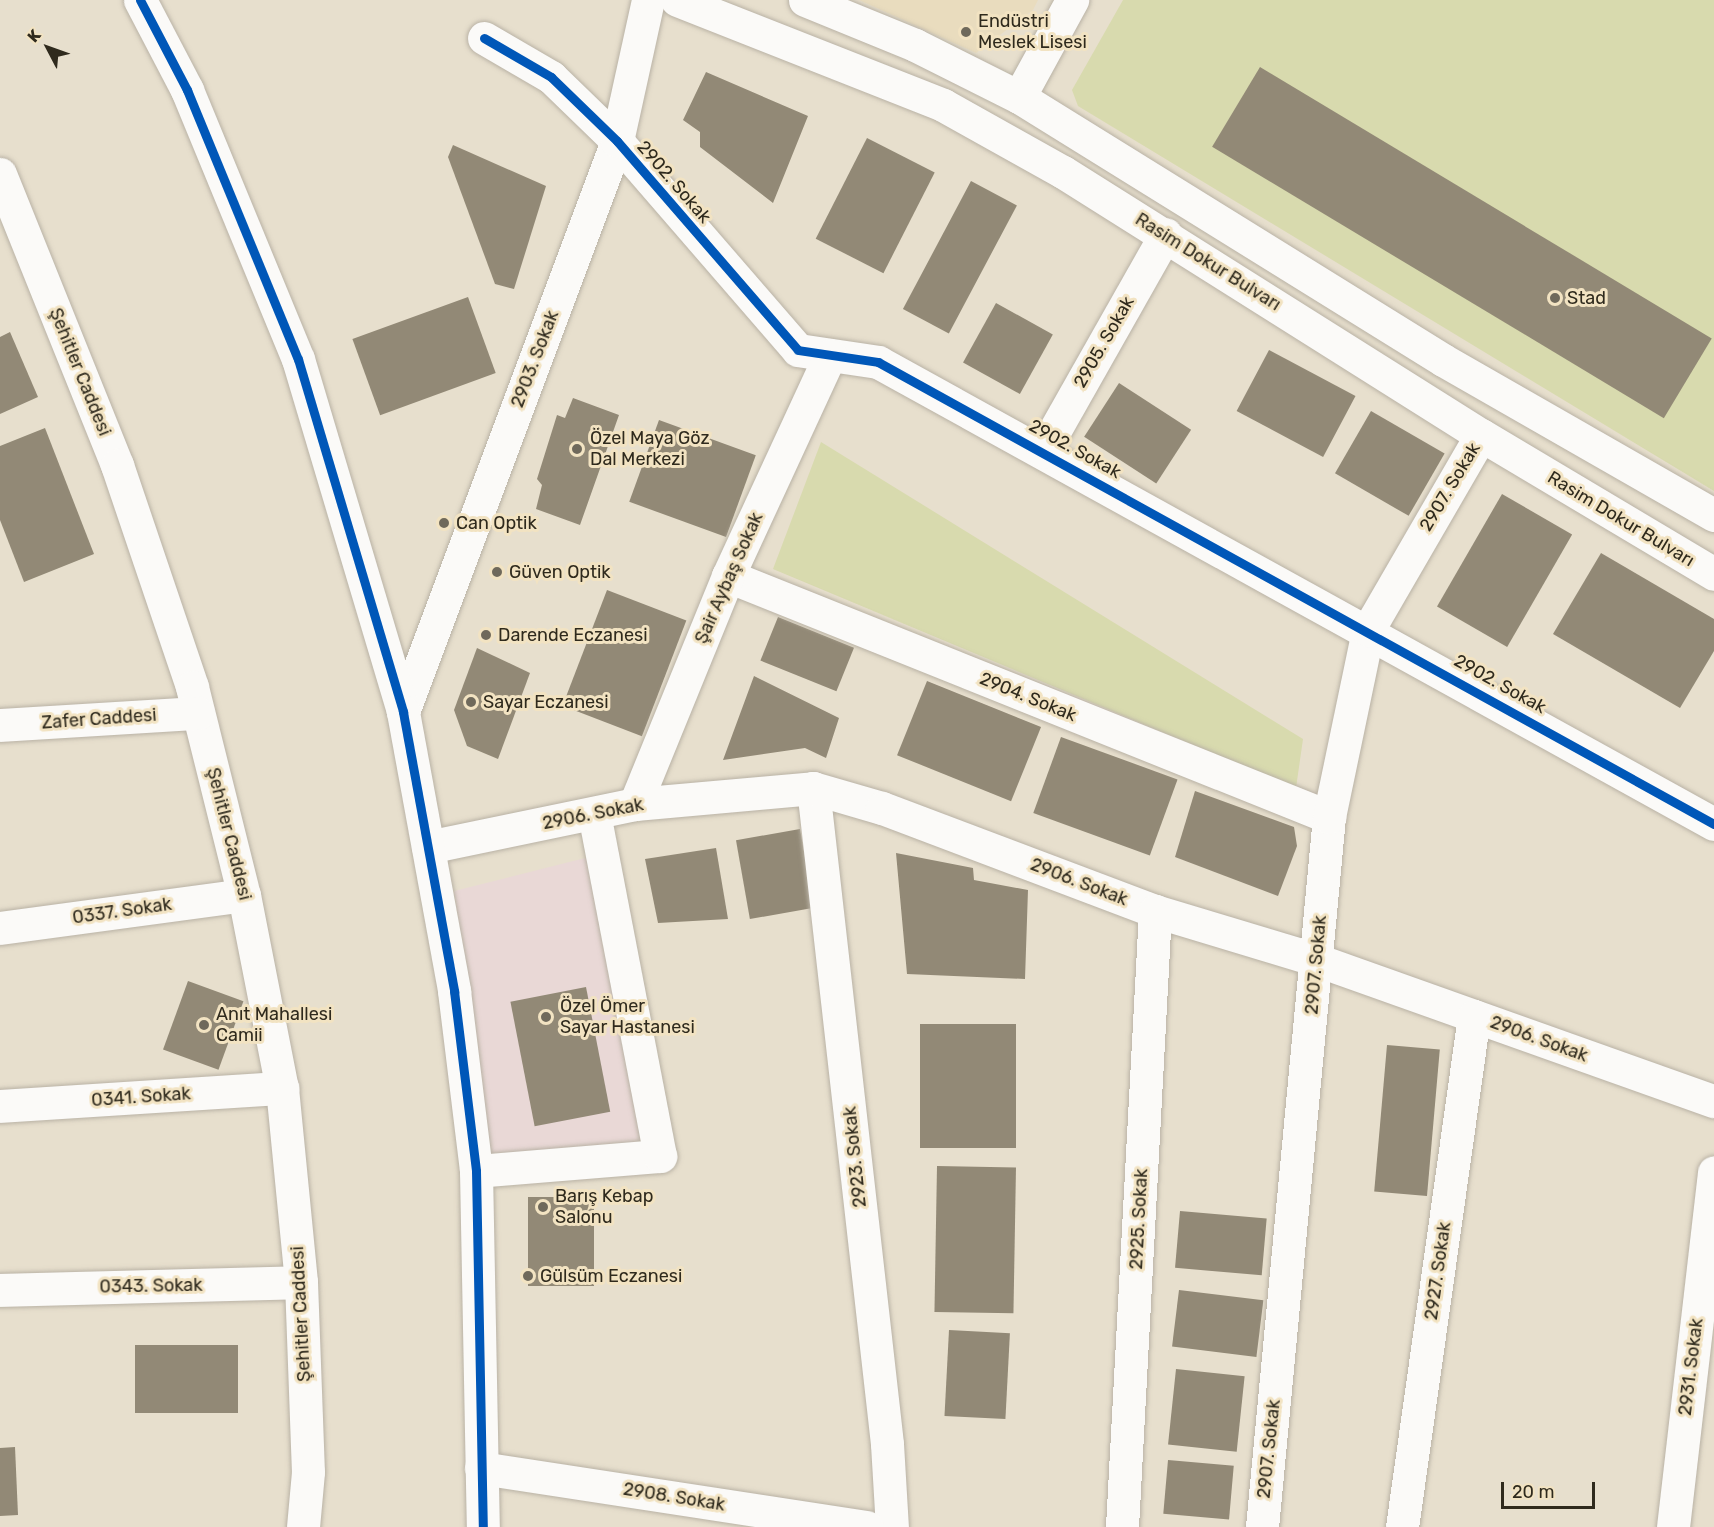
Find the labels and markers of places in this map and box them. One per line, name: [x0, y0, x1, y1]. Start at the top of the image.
place label: Endüstri Meslek Lisesi: [978, 11, 1087, 54]
marker: Endüstri Meslek Lisesi: [959, 25, 973, 39]
place label: Stad: [1567, 287, 1606, 309]
marker: Stad: [1548, 291, 1562, 305]
place label: Özel Maya Göz Dal Merkezi: [590, 428, 710, 470]
marker: Özel Maya Göz Dal Merkezi: [568, 440, 586, 458]
place label: Can Optik: [456, 512, 537, 534]
marker: Can Optik: [437, 516, 451, 530]
place label: Güven Optik: [509, 561, 611, 583]
marker: Güven Optik: [490, 565, 504, 579]
place label: Darende Eczanesi: [498, 624, 648, 646]
marker: Darende Eczanesi: [479, 628, 493, 642]
place label: Sayar Eczanesi: [483, 691, 609, 713]
marker: Sayar Eczanesi: [464, 695, 478, 709]
place label: Özel Ömer Sayar Hastanesi: [560, 996, 695, 1038]
place label: Anıt Mahallesi Camii: [216, 1004, 332, 1046]
marker: Özel Ömer Sayar Hastanesi: [537, 1008, 555, 1026]
marker: Anıt Mahallesi Camii: [197, 1018, 211, 1032]
place label: Barış Kebap Salonu: [555, 1186, 653, 1228]
marker: Barış Kebap Salonu: [536, 1200, 550, 1214]
place label: Gülsüm Eczanesi: [540, 1265, 682, 1287]
marker: Gülsüm Eczanesi: [521, 1269, 535, 1283]

